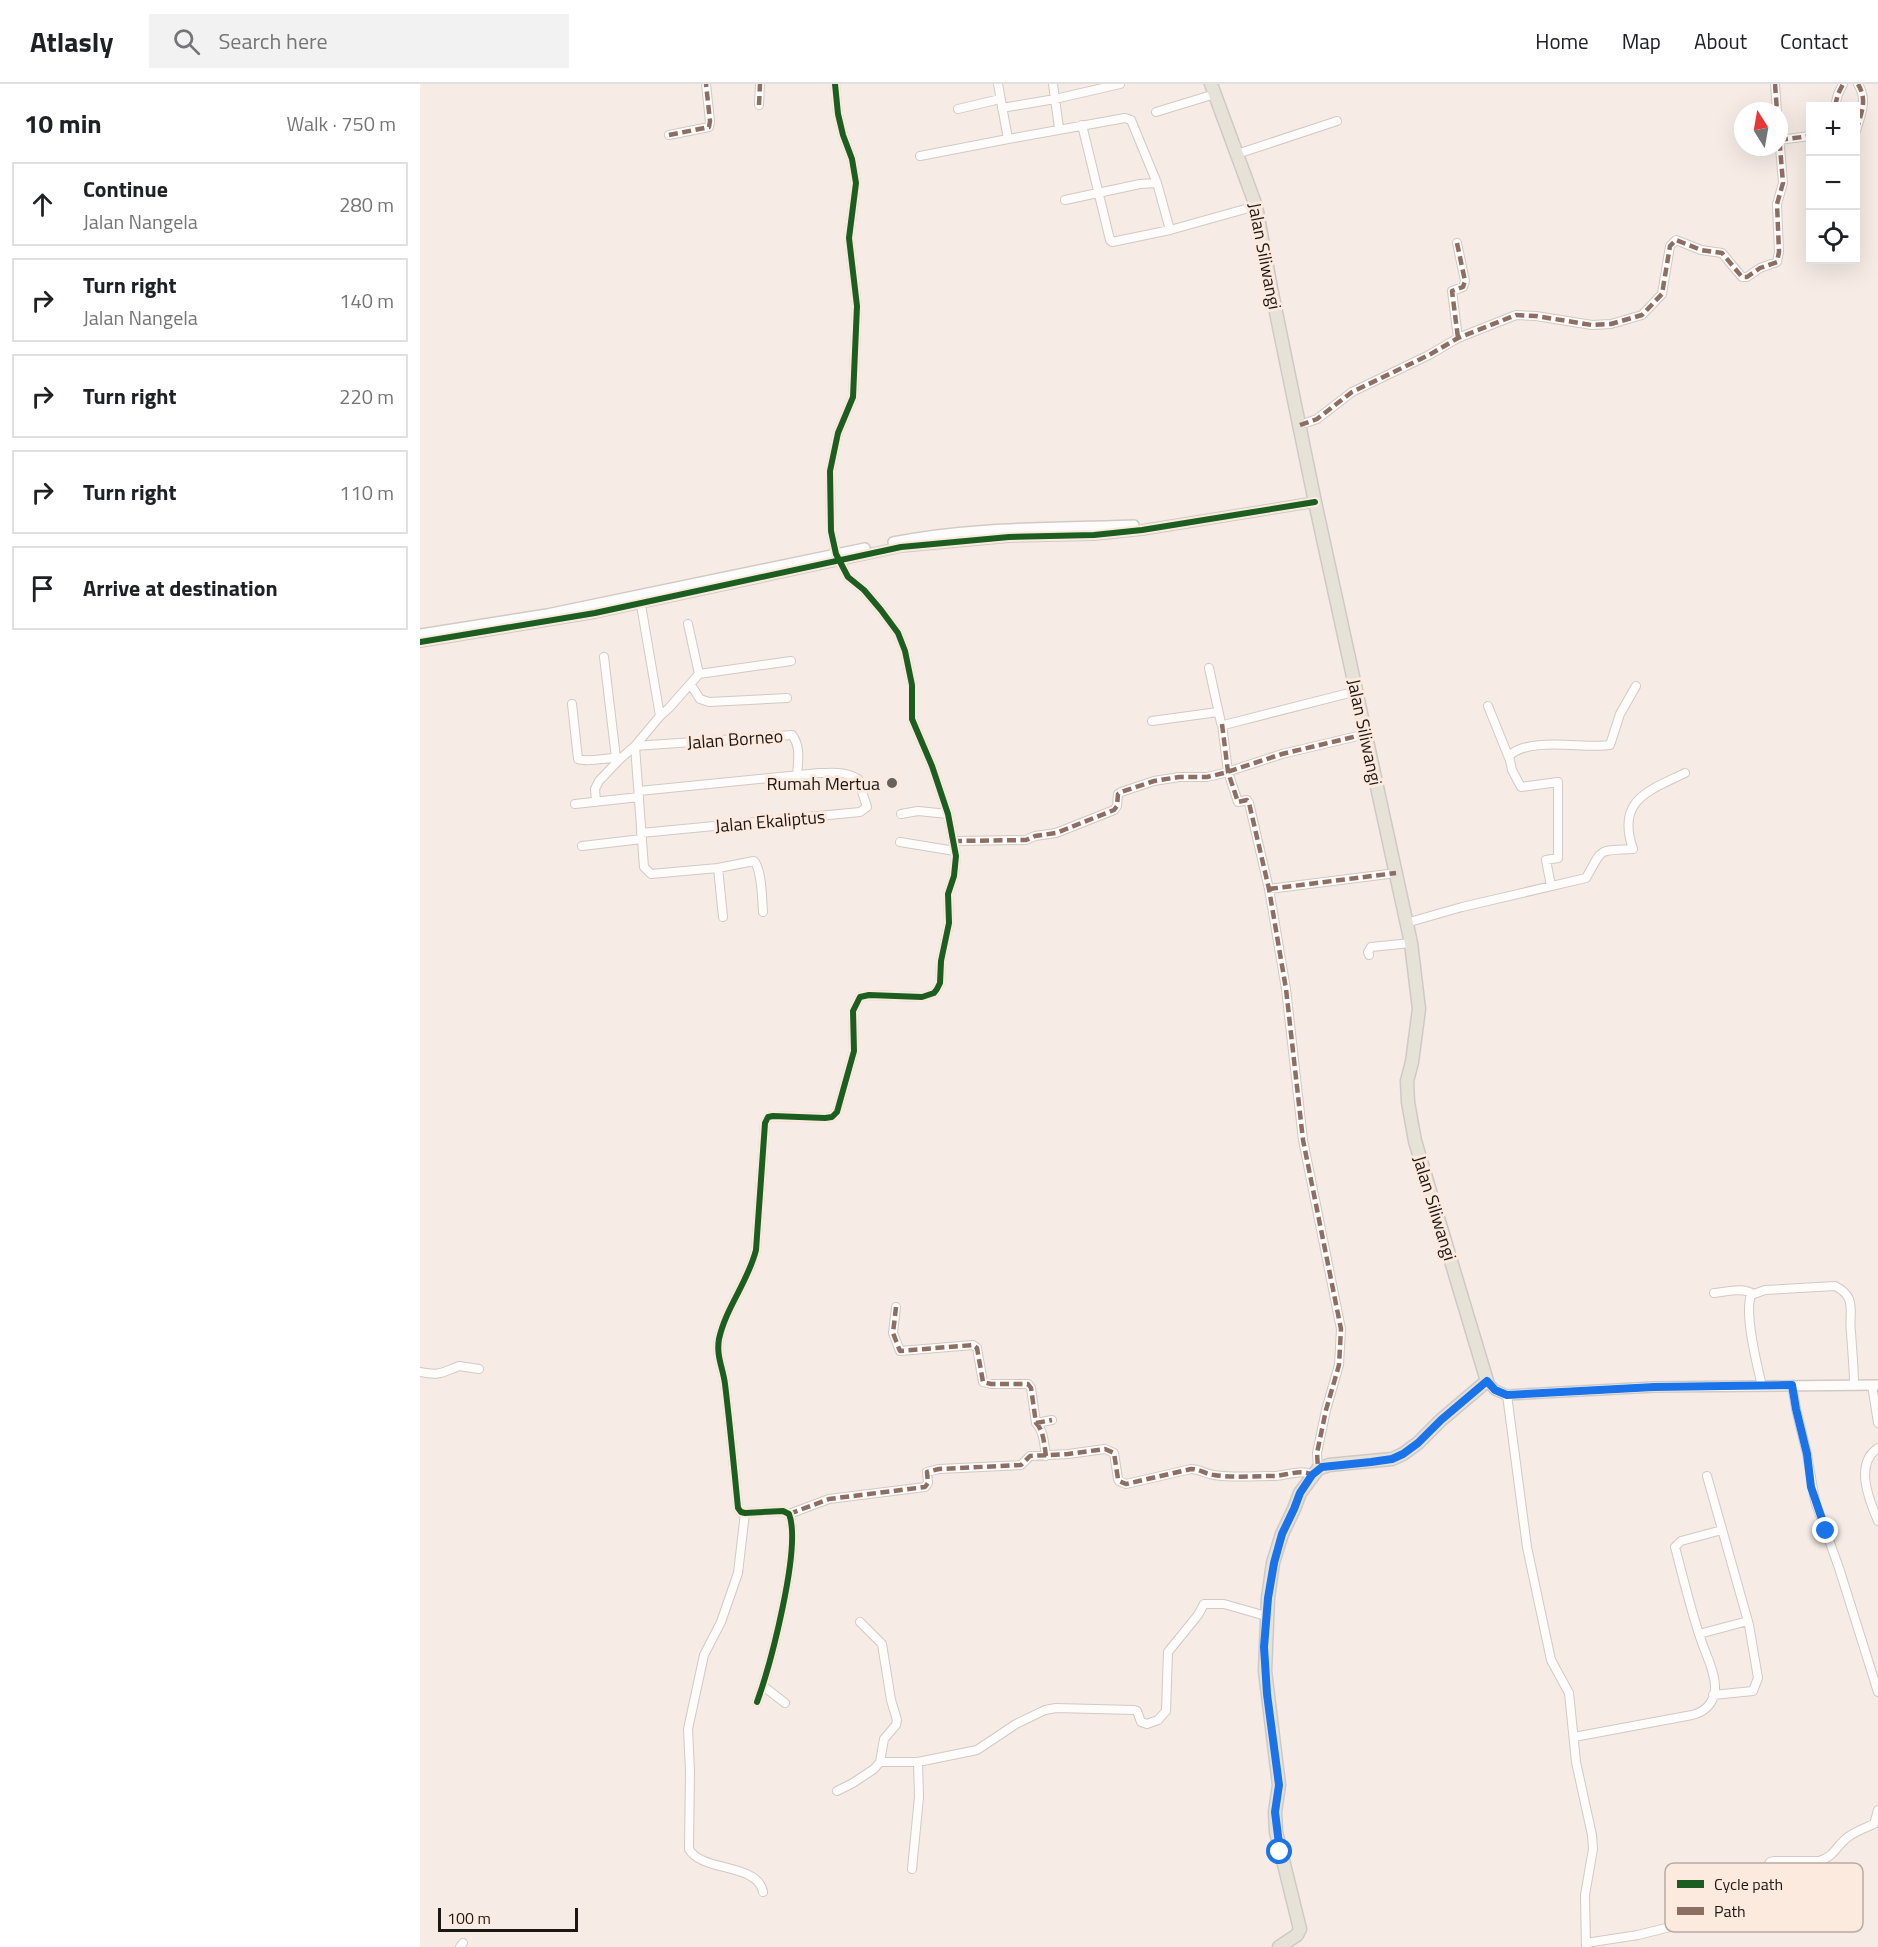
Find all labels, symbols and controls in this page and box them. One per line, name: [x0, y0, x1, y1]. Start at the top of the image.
search box: [149, 14, 569, 68]
text: Atlasly: [30, 20, 113, 63]
text: Search here: [218, 24, 328, 58]
icon: search: [170, 25, 203, 58]
text: Home: [1535, 25, 1589, 57]
text: Map: [1622, 25, 1661, 57]
text: About: [1694, 25, 1747, 57]
text: Contact: [1780, 25, 1848, 57]
north arrow: [1734, 102, 1788, 156]
map controls: [1806, 102, 1860, 264]
button: +: [1806, 102, 1860, 156]
text: 10 min: [24, 104, 102, 143]
text: Walk · 750 m: [287, 108, 396, 139]
button: −: [1806, 156, 1860, 210]
text: Continue: [83, 172, 168, 206]
icon: ahead: [26, 188, 59, 221]
text: 280 m: [339, 189, 394, 220]
street label: Jalan Siliwangi: [1241, 200, 1289, 312]
text: Jalan Nangela: [83, 206, 198, 237]
button: locate: [1806, 210, 1860, 264]
text: Turn right: [83, 268, 177, 302]
icon: right: [26, 284, 59, 317]
text: 140 m: [339, 285, 394, 316]
text: Jalan Nangela: [83, 302, 198, 333]
text: Turn right: [83, 379, 177, 413]
icon: right: [26, 380, 59, 413]
text: 220 m: [339, 381, 394, 412]
text: Turn right: [83, 475, 177, 509]
icon: right: [26, 476, 59, 509]
text: 110 m: [339, 477, 394, 508]
text: Arrive at destination: [83, 571, 278, 605]
icon: arrive: [26, 572, 59, 605]
street label: Jalan Siliwangi: [1341, 676, 1389, 788]
street label: Jalan Borneo: [686, 722, 784, 756]
place label: Rumah Mertua: [766, 770, 880, 797]
marker: Rumah Mertua: [885, 776, 899, 790]
street label: Jalan Ekaliptus: [714, 803, 826, 839]
street label: Jalan Siliwangi: [1406, 1152, 1464, 1264]
route end: [1812, 1517, 1838, 1543]
route start: [1266, 1838, 1292, 1864]
legend: [1665, 1863, 1863, 1932]
text: Cycle path: [1714, 1872, 1783, 1896]
text: Path: [1714, 1899, 1746, 1923]
scale bar: [438, 1905, 578, 1932]
text: 100 m: [447, 1906, 491, 1930]

